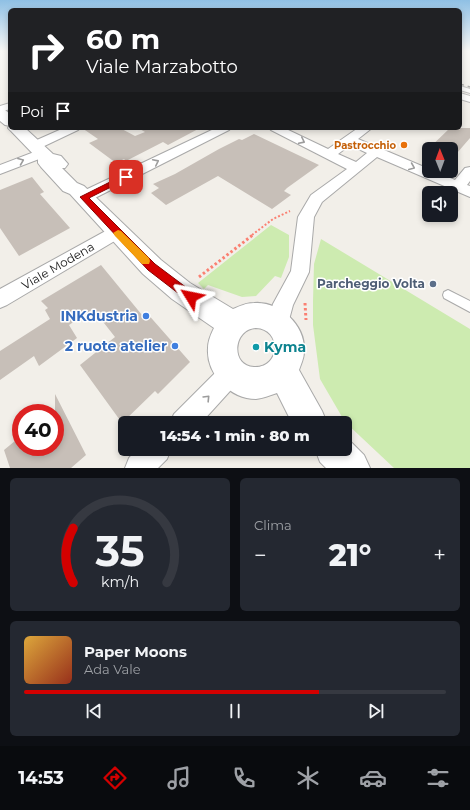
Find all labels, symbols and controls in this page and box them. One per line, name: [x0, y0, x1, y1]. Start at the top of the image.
text: 60 m: [86, 22, 160, 56]
icon: right: [20, 24, 72, 76]
text: Viale Marzabotto: [86, 56, 238, 78]
icon: arrive: [52, 100, 74, 122]
text: Poi: [20, 102, 44, 121]
one-way arrow: [298, 136, 305, 144]
place label: Pastrocchio: [334, 139, 396, 152]
marker: Pastrocchio: [399, 140, 409, 150]
north arrow: [422, 142, 458, 178]
map controls: [422, 142, 458, 222]
one-way arrow: [17, 158, 24, 166]
one-way arrow: [152, 159, 160, 167]
pin: [109, 160, 143, 194]
one-way arrow: [408, 162, 415, 170]
icon: arrive: [115, 166, 137, 188]
button: sound: [422, 186, 458, 222]
street label: Viale Modena: [19, 239, 97, 292]
position arrow: [170, 276, 212, 318]
place label: Parcheggio Volta: [317, 276, 425, 291]
marker: Parcheggio Volta: [428, 279, 438, 289]
place label: INKdustria: [60, 307, 138, 325]
marker: INKdustria: [141, 311, 151, 321]
place label: 2 ruote atelier: [65, 337, 167, 355]
place label: Kyma: [264, 338, 306, 356]
marker: 2 ruote atelier: [170, 341, 180, 351]
marker: Kyma: [251, 342, 261, 352]
one-way arrow: [202, 395, 210, 403]
speed limit sign: 40: [12, 404, 64, 456]
text: 14:54 · 1 min · 80 m: [160, 426, 310, 445]
text: Clima: [254, 517, 292, 533]
text: 35: [95, 525, 144, 575]
text: 21°: [329, 537, 371, 574]
text: −: [254, 542, 267, 569]
text: +: [433, 542, 446, 569]
text: km/h: [101, 572, 139, 590]
text: Paper Moons: [84, 642, 187, 661]
text: Ada Vale: [84, 661, 141, 677]
icon: previous: [83, 700, 105, 722]
icon: pause: [224, 700, 246, 722]
icon: next: [365, 700, 387, 722]
icon: directions: [101, 764, 129, 792]
icon: music: [165, 764, 193, 792]
icon: phone: [230, 764, 258, 792]
icon: climate: [294, 764, 322, 792]
icon: car: [359, 764, 387, 792]
icon: filters: [424, 764, 452, 792]
text: 14:53: [18, 767, 64, 789]

